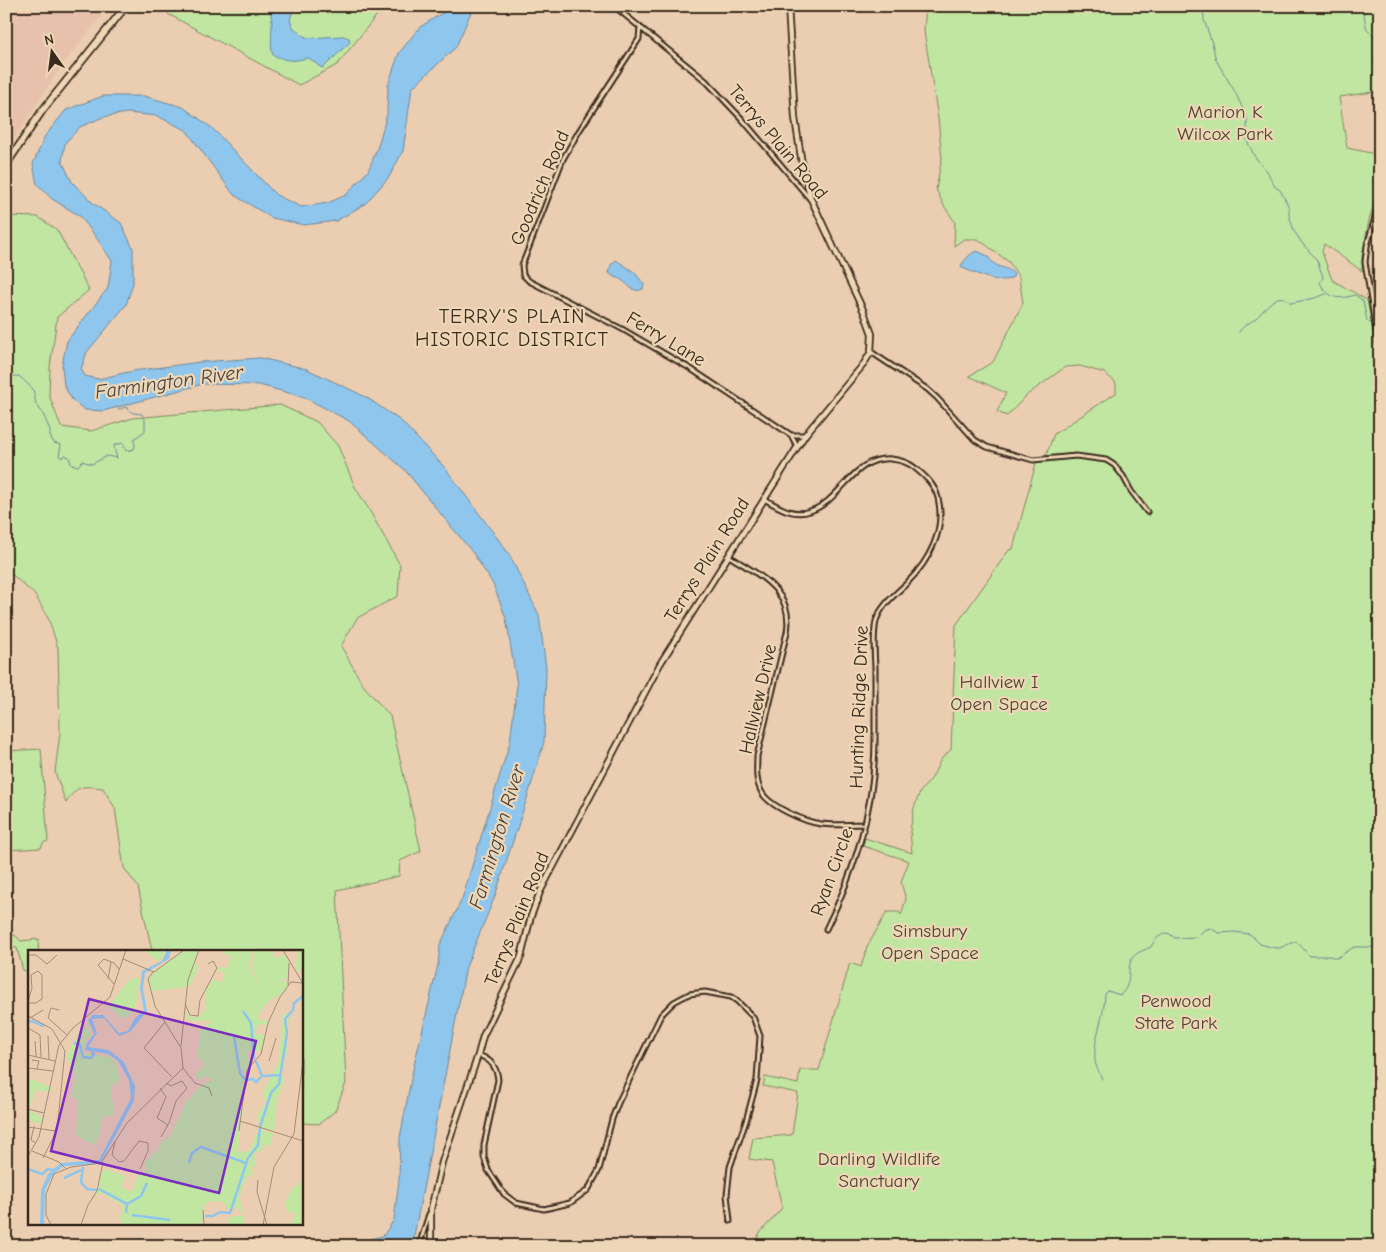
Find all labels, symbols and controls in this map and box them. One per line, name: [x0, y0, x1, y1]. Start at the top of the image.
north arrow: [28, 28, 78, 78]
text: N: [42, 31, 55, 49]
street label: Terrys Plain Road: [724, 80, 832, 204]
park label: Marion K Wilcox Park: [1177, 101, 1274, 145]
street label: Goodrich Road: [506, 127, 574, 249]
district label: TERRY'S PLAIN HISTORIC DISTRICT: [415, 305, 609, 351]
street label: Ferry Lane: [622, 307, 710, 371]
water label: Farmington River: [93, 360, 246, 404]
street label: Terrys Plain Road: [660, 494, 754, 626]
street label: Hunting Ridge Drive: [845, 625, 873, 789]
street label: Hallview Drive: [735, 642, 781, 756]
park label: Hallview I Open Space: [950, 671, 1048, 715]
water label: Farmington River: [464, 761, 530, 912]
street label: Ryan Circle: [806, 825, 858, 919]
street label: Terrys Plain Road: [480, 849, 554, 989]
park label: Simsbury Open Space: [881, 920, 979, 964]
inset map: [28, 950, 302, 1224]
park label: Penwood State Park: [1135, 990, 1218, 1034]
park label: Darling Wildlife Sanctuary: [818, 1148, 940, 1192]

